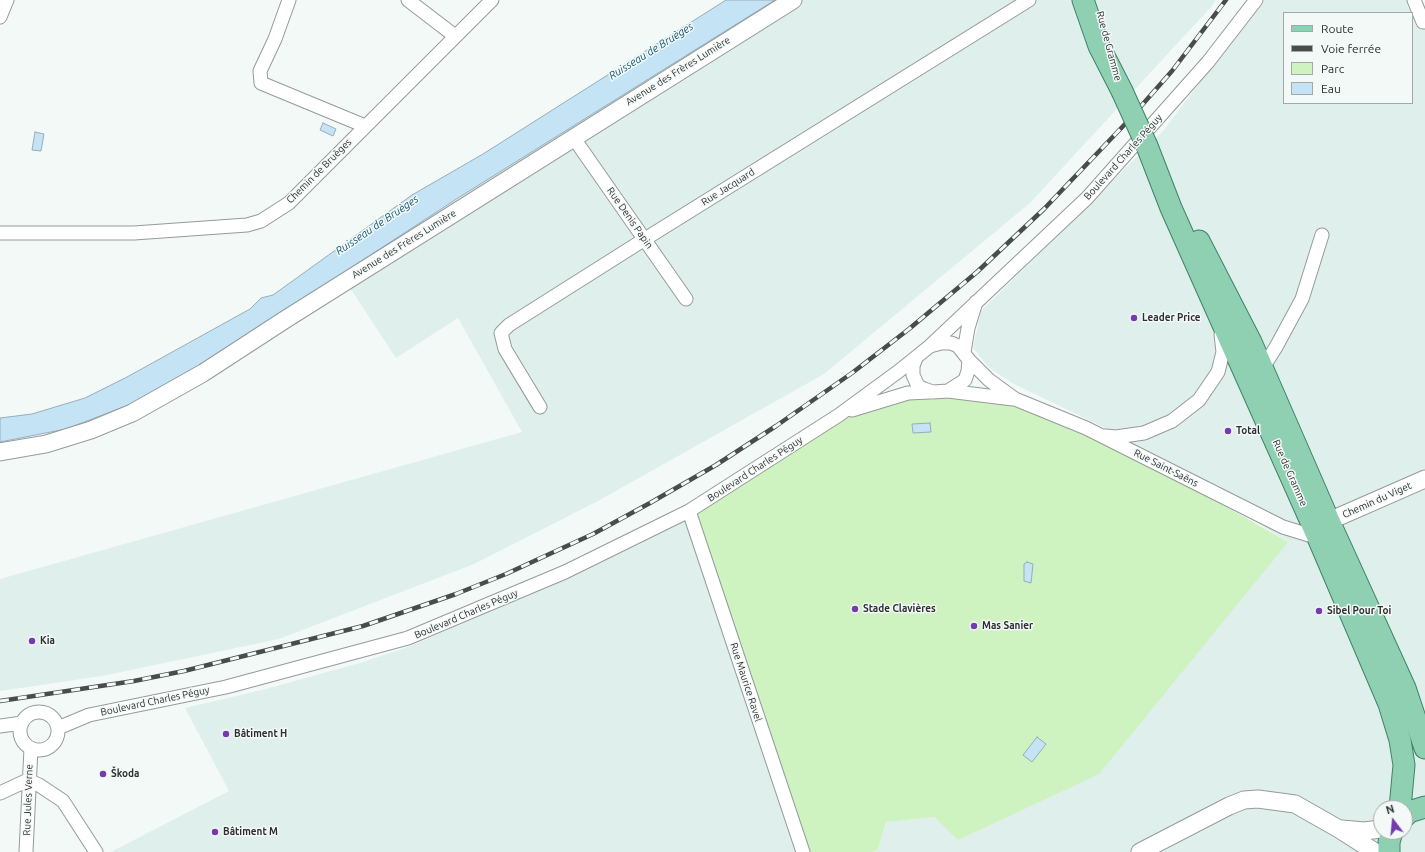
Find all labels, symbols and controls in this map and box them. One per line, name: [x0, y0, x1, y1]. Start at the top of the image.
street label: Rue de Gramme: [1094, 10, 1124, 82]
legend: [1283, 12, 1413, 104]
water label: Ruisseau de Bruèges: [606, 20, 696, 82]
text: Route: [1321, 22, 1354, 35]
street label: Avenue des Frères Lumière: [624, 34, 732, 108]
text: Voie ferrée: [1321, 42, 1381, 55]
text: Parc: [1321, 62, 1344, 75]
text: Eau: [1321, 82, 1341, 95]
street label: Boulevard Charles Péguy: [1081, 112, 1165, 202]
street label: Chemin de Bruèges: [284, 136, 354, 206]
street label: Rue Jacquard: [699, 166, 757, 208]
street label: Rue Denis Papin: [604, 185, 656, 251]
water label: Ruisseau de Bruèges: [333, 192, 421, 258]
street label: Avenue des Frères Lumière: [350, 207, 458, 281]
place label: Leader Price: [1142, 312, 1201, 324]
marker: Leader Price: [1129, 313, 1139, 323]
place label: Total: [1236, 425, 1260, 437]
marker: Total: [1223, 426, 1233, 436]
street label: Boulevard Charles Péguy: [705, 434, 805, 504]
street label: Rue de Gramme: [1270, 438, 1310, 508]
street label: Rue Saint-Saëns: [1132, 447, 1200, 489]
street label: Chemin du Viget: [1340, 479, 1414, 521]
street label: Boulevard Charles Péguy: [413, 587, 519, 641]
place label: Stade Clavières: [863, 603, 936, 615]
marker: Stade Clavières: [850, 604, 860, 614]
place label: Sibel Pour Toi: [1327, 605, 1391, 617]
marker: Sibel Pour Toi: [1314, 606, 1324, 616]
place label: Mas Sanier: [982, 620, 1033, 632]
marker: Mas Sanier: [969, 621, 979, 631]
place label: Kia: [40, 635, 55, 647]
marker: Kia: [27, 636, 37, 646]
street label: Rue Maurice Ravel: [728, 641, 764, 723]
street label: Boulevard Charles Péguy: [99, 684, 211, 718]
place label: Bâtiment H: [234, 728, 287, 740]
marker: Bâtiment H: [221, 729, 231, 739]
street label: Rue Jules Verne: [21, 764, 35, 836]
place label: Škoda: [111, 768, 139, 780]
marker: Škoda: [98, 769, 108, 779]
north arrow: [1373, 800, 1413, 840]
text: N: [1384, 803, 1396, 816]
place label: Bâtiment M: [223, 826, 278, 838]
marker: Bâtiment M: [210, 827, 220, 837]

